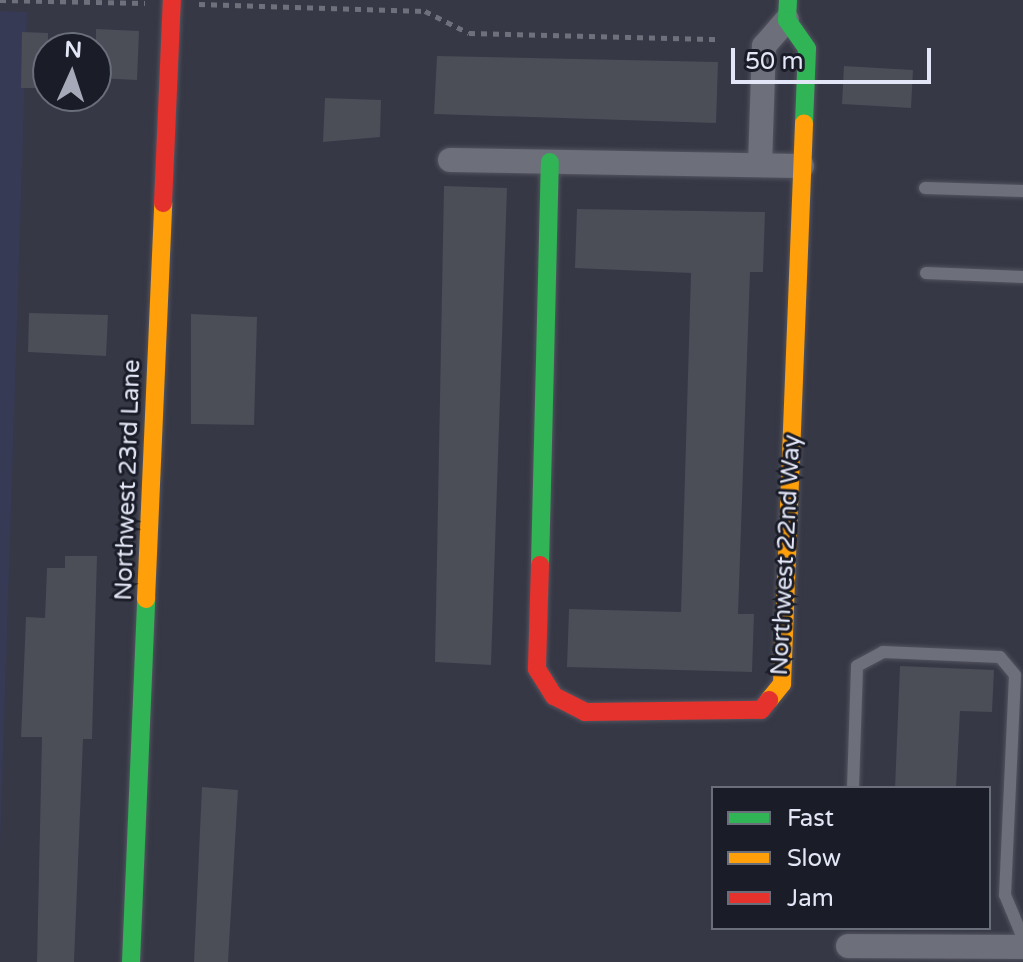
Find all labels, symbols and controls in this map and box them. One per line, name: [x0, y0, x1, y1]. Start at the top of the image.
north arrow: [32, 32, 112, 112]
scale bar: [735, 32, 935, 82]
text: N: [64, 37, 83, 63]
text: 50 m: [745, 47, 803, 76]
street label: Northwest 23rd Lane: [109, 359, 147, 601]
street label: Northwest 22nd Way: [765, 434, 807, 676]
legend: [711, 786, 991, 930]
text: Fast: [787, 804, 834, 833]
text: Slow: [787, 844, 841, 873]
text: Jam: [787, 884, 834, 913]

